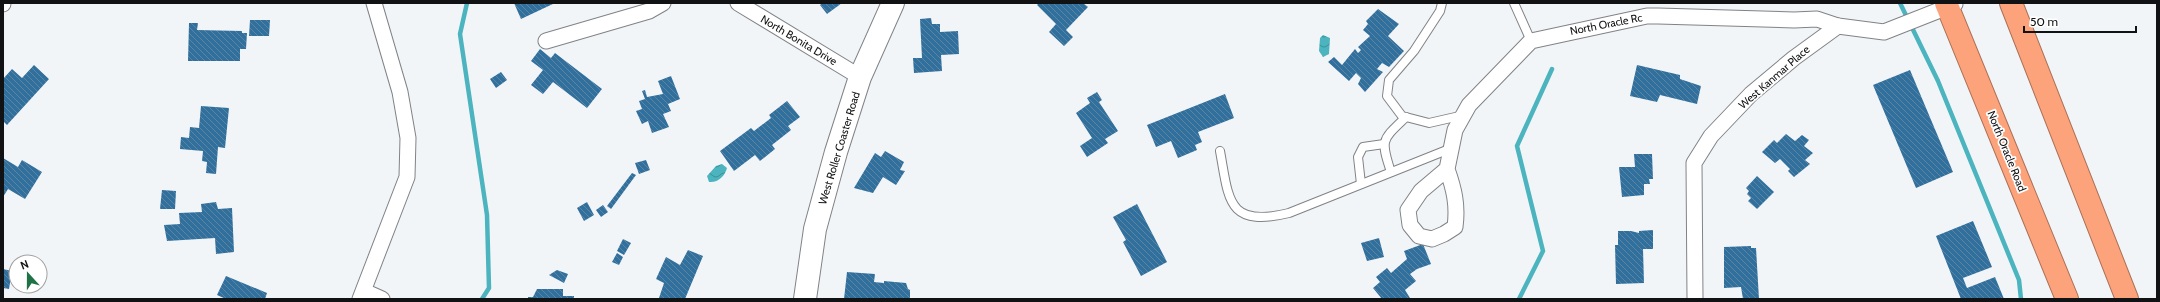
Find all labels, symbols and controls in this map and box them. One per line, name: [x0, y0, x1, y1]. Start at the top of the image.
scale bar: [2024, 8, 2136, 34]
street label: North Oracle Rc: [1569, 10, 1643, 38]
street label: North Bonita Drive: [758, 12, 840, 68]
text: 50 m: [2030, 14, 2058, 29]
street label: West Kanmar Place: [1736, 42, 1813, 112]
street label: West Roller Coaster Road: [815, 90, 863, 206]
street label: North Oracle Road: [1984, 109, 2030, 193]
north arrow: [8, 254, 48, 294]
text: N: [18, 257, 31, 273]

